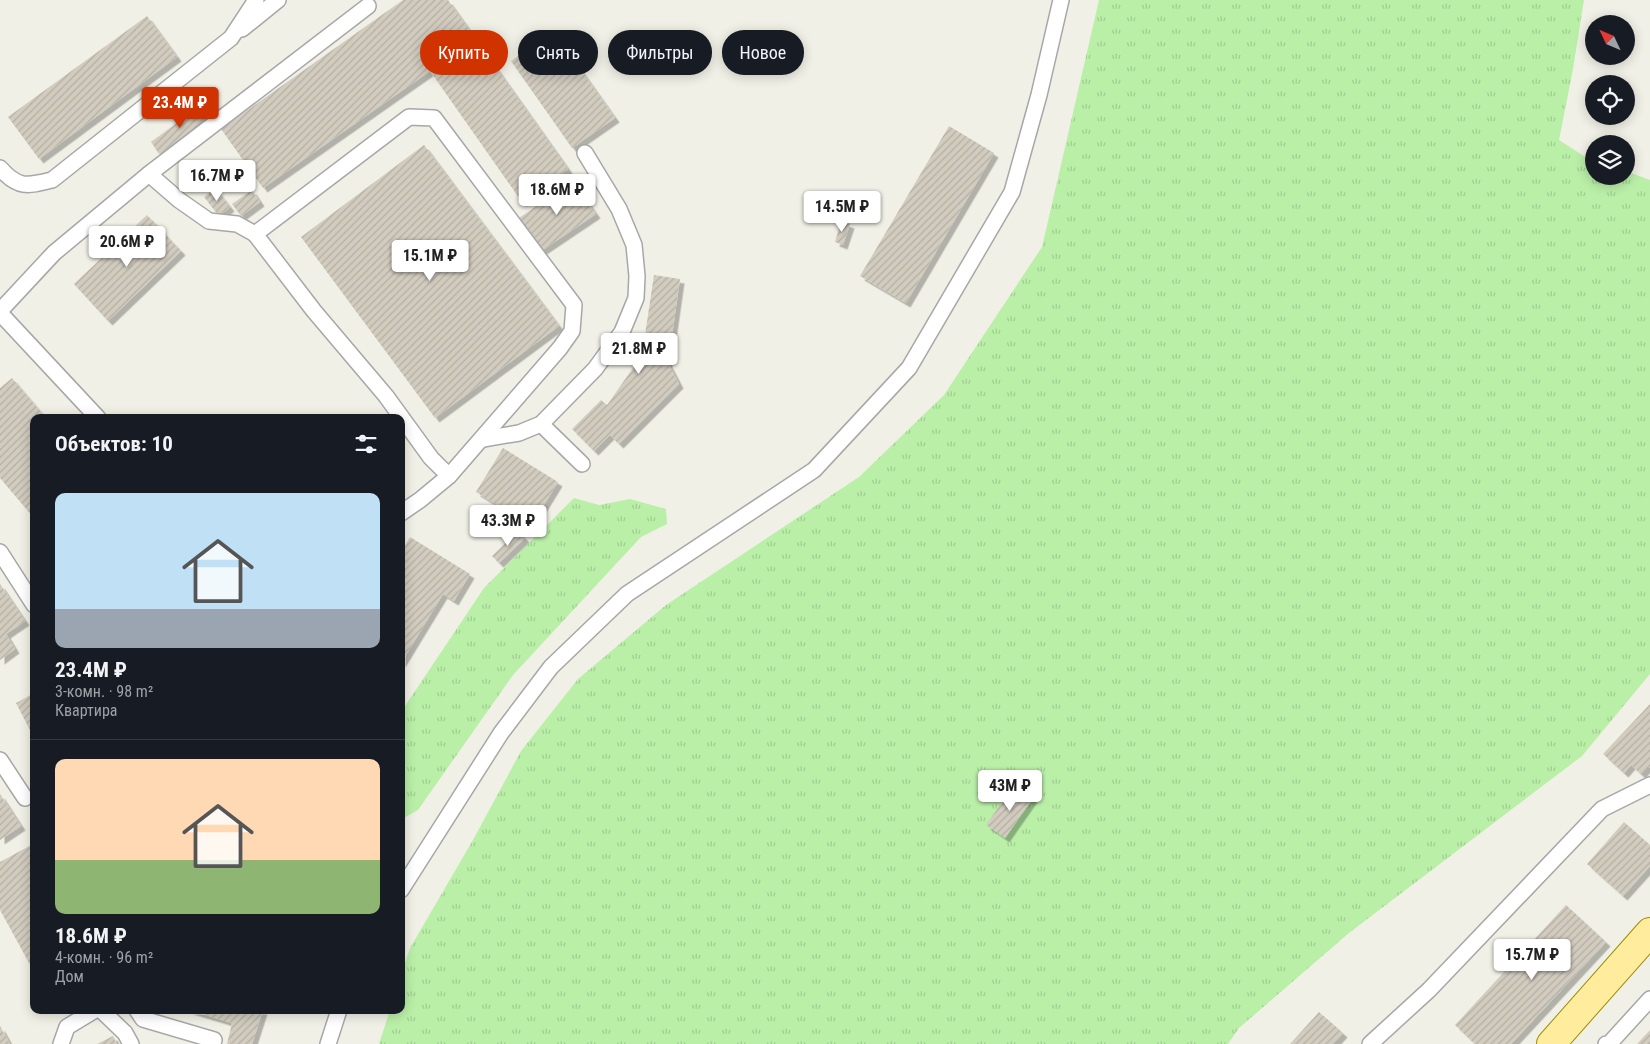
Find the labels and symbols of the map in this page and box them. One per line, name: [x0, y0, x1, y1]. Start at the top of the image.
north arrow: [1585, 15, 1635, 65]
pin: 23.4M ₽: [134, 86, 226, 129]
pin: 16.7M ₽: [171, 160, 263, 202]
pin: 18.6M ₽: [511, 174, 603, 216]
pin: 14.5M ₽: [796, 190, 888, 233]
pin: 20.6M ₽: [81, 226, 173, 268]
pin: 15.1M ₽: [384, 240, 476, 282]
pin: 21.8M ₽: [593, 332, 685, 375]
pin: 43.3M ₽: [462, 504, 554, 547]
pin: 43M ₽: [975, 770, 1045, 812]
pin: 15.7M ₽: [1486, 938, 1578, 981]

